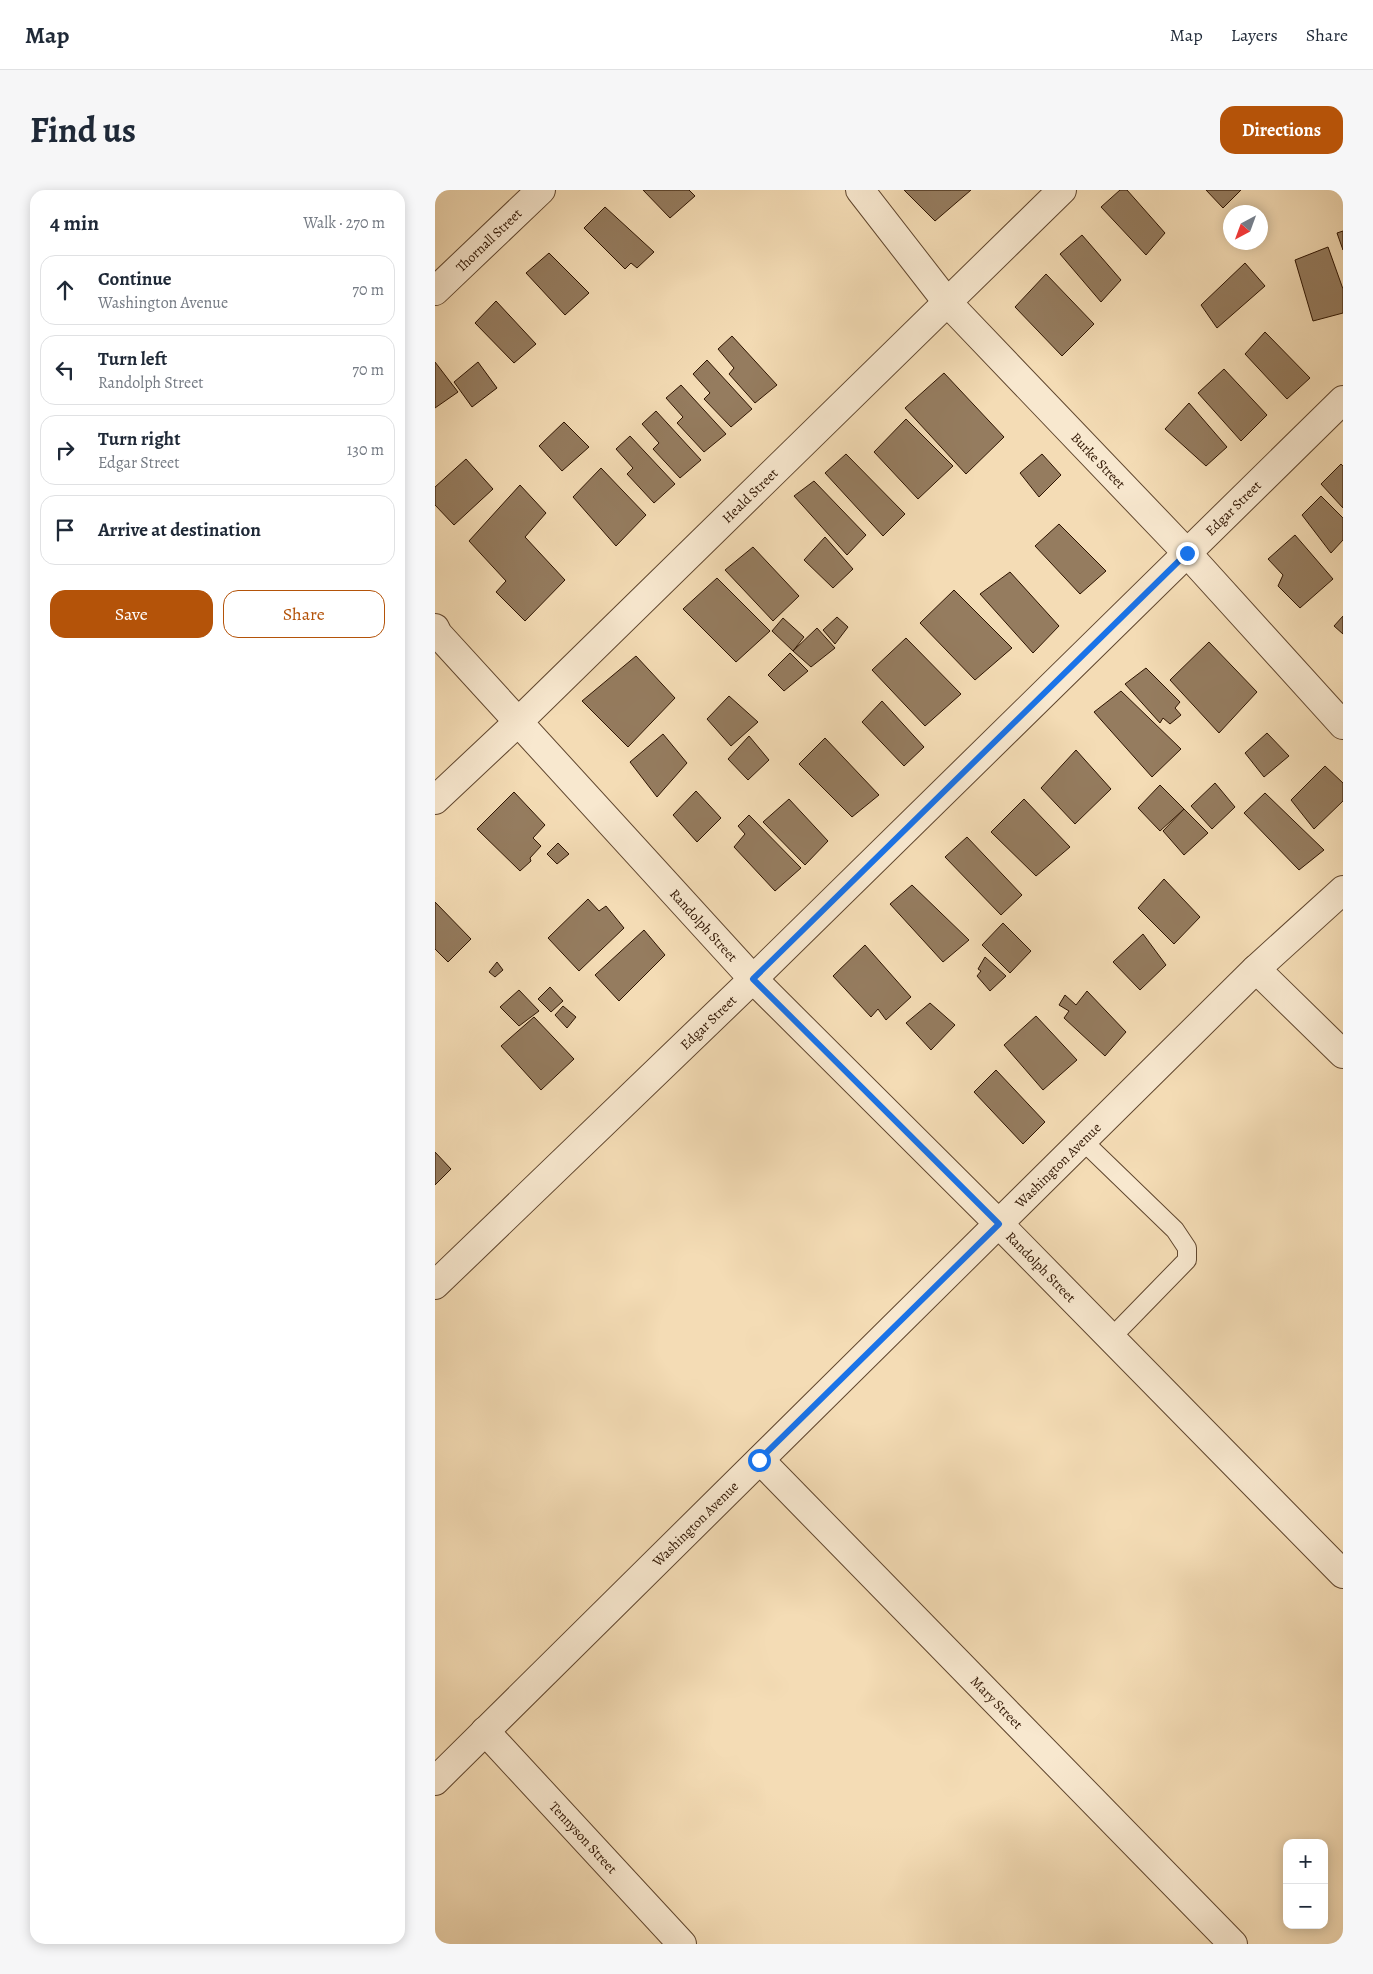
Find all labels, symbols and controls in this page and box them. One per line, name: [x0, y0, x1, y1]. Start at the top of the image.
text: Map: [25, 19, 69, 51]
text: Map: [1170, 23, 1203, 47]
text: Layers: [1231, 23, 1278, 47]
text: Share: [1306, 23, 1348, 47]
text: Find us: [30, 106, 136, 154]
button: Directions: [1220, 106, 1343, 154]
street label: Thornall Street: [451, 204, 526, 276]
north arrow: [1223, 205, 1268, 250]
text: 4 min: [50, 209, 99, 237]
text: Walk · 270 m: [303, 212, 385, 234]
text: Continue: [98, 266, 172, 292]
icon: ahead: [51, 276, 79, 304]
text: 70 m: [352, 279, 384, 301]
text: Washington Avenue: [98, 292, 228, 314]
text: Turn left: [98, 346, 167, 372]
icon: left: [51, 356, 79, 384]
text: 70 m: [352, 359, 384, 381]
text: Randolph Street: [98, 372, 204, 394]
text: Turn right: [98, 426, 180, 452]
street label: Burke Street: [1067, 428, 1130, 493]
icon: right: [51, 436, 79, 464]
text: 130 m: [347, 439, 384, 461]
text: Edgar Street: [98, 452, 180, 474]
street label: Heald Street: [718, 463, 782, 527]
street label: Edgar Street: [1201, 476, 1266, 540]
icon: arrive: [51, 516, 79, 544]
text: Arrive at destination: [98, 517, 261, 543]
route end: [1176, 542, 1199, 565]
button: Save: [50, 590, 213, 638]
button: Share: [223, 590, 385, 638]
street label: Randolph Street: [666, 885, 742, 966]
street label: Edgar Street: [676, 990, 741, 1054]
street label: Washington Avenue: [1010, 1118, 1105, 1213]
street label: Randolph Street: [1002, 1227, 1080, 1307]
route start: [748, 1449, 771, 1472]
street label: Washington Avenue: [647, 1477, 742, 1571]
street label: Mary Street: [967, 1672, 1028, 1733]
street label: Tennyson Street: [545, 1797, 622, 1878]
map controls: [1283, 1839, 1328, 1929]
button: +: [1283, 1839, 1328, 1884]
button: −: [1283, 1884, 1328, 1929]

